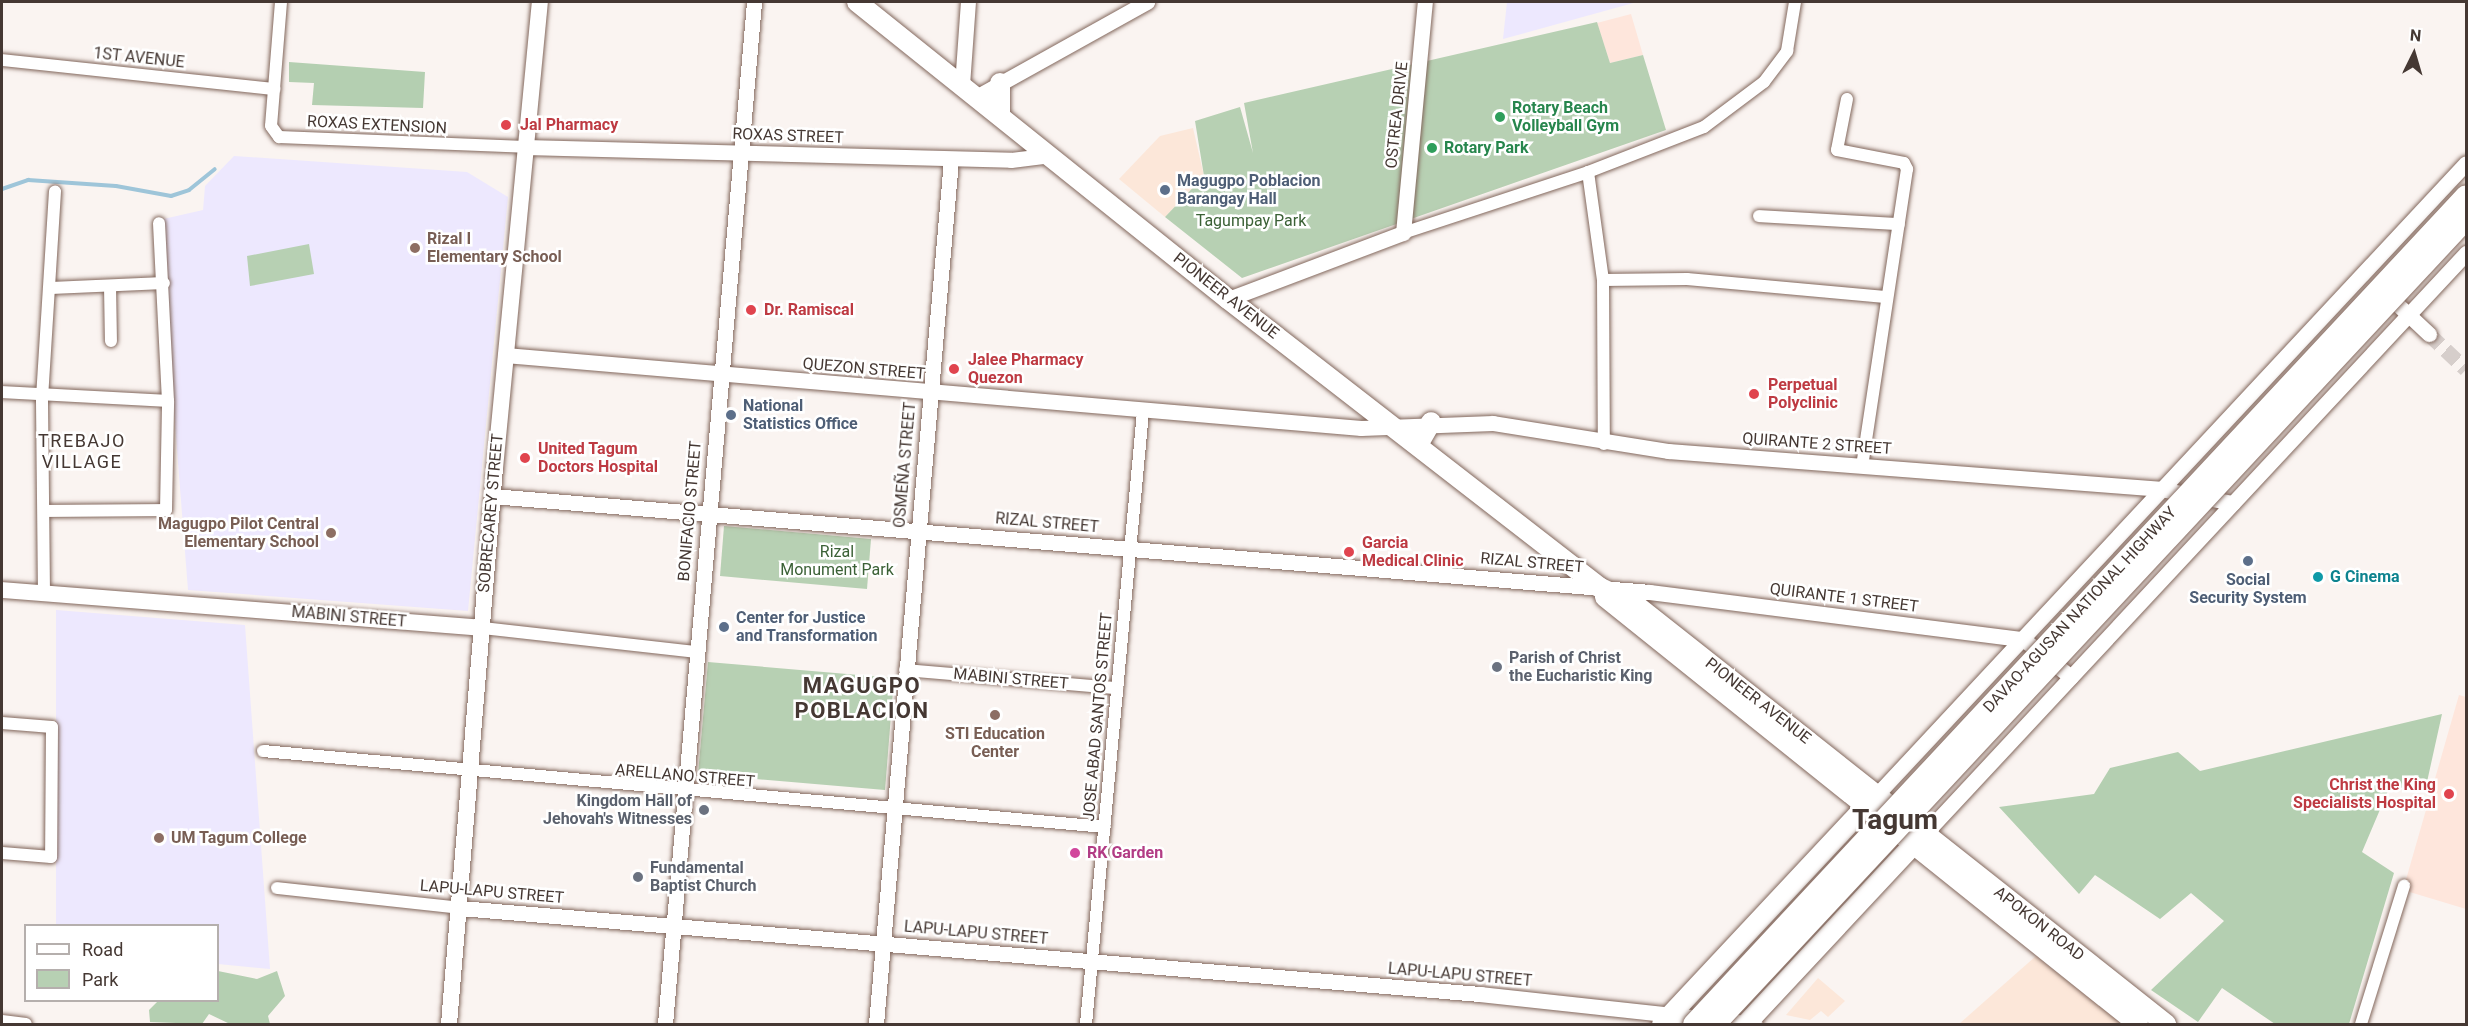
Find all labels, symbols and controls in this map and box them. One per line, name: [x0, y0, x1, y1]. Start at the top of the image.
north arrow: [2384, 24, 2444, 84]
text: N: [2409, 26, 2422, 46]
street label: 1ST AVENUE: [92, 44, 186, 72]
street label: OSTREA DRIVE: [1382, 61, 1412, 169]
place label: Rotary Beach Volleyball Gym: [1512, 98, 1619, 136]
marker: Rotary Beach Volleyball Gym: [1493, 110, 1507, 124]
street label: ROXAS EXTENSION: [307, 112, 447, 138]
place label: Jal Pharmacy: [520, 115, 618, 135]
marker: Jal Pharmacy: [497, 116, 515, 134]
street label: ROXAS STREET: [732, 124, 844, 148]
place label: Rotary Park: [1444, 138, 1528, 158]
marker: Rotary Park: [1425, 141, 1439, 155]
place label: Magugpo Poblacion Barangay Hall: [1177, 171, 1320, 209]
marker: Magugpo Poblacion Barangay Hall: [1158, 183, 1172, 197]
park label: Tagumpay Park: [1196, 211, 1306, 231]
place label: Rizal I Elementary School: [427, 229, 562, 267]
marker: Rizal I Elementary School: [408, 241, 422, 255]
street label: PIONEER AVENUE: [1169, 249, 1283, 343]
place label: Dr. Ramiscal: [764, 300, 854, 320]
marker: Dr. Ramiscal: [742, 301, 760, 319]
place label: Jalee Pharmacy Quezon: [968, 350, 1084, 388]
street label: QUEZON STREET: [802, 354, 926, 384]
marker: Jalee Pharmacy Quezon: [945, 360, 963, 378]
place label: Perpetual Polyclinic: [1768, 375, 1838, 413]
marker: Perpetual Polyclinic: [1745, 385, 1763, 403]
place label: National Statistics Office: [743, 396, 858, 434]
street label: OSMEÑA STREET: [890, 401, 920, 529]
marker: National Statistics Office: [724, 408, 738, 422]
street label: QUIRANTE 2 STREET: [1742, 429, 1892, 459]
district label: TREBAJO VILLAGE: [38, 431, 126, 474]
street label: SOBRECAREY STREET: [474, 433, 508, 593]
place label: United Tagum Doctors Hospital: [538, 439, 658, 477]
street label: BONIFACIO STREET: [674, 440, 706, 582]
marker: United Tagum Doctors Hospital: [516, 449, 534, 467]
street label: DAVAO-AGUSAN NATIONAL HIGHWAY: [1979, 503, 2181, 717]
street label: RIZAL STREET: [995, 509, 1099, 537]
place label: Magugpo Pilot Central Elementary School: [158, 514, 319, 552]
marker: Magugpo Pilot Central Elementary School: [324, 526, 338, 540]
place label: Garcia Medical Clinic: [1362, 533, 1463, 571]
park label: Rizal Monument Park: [780, 542, 894, 580]
marker: Garcia Medical Clinic: [1340, 543, 1358, 561]
street label: RIZAL STREET: [1480, 549, 1584, 577]
marker: Social Security System: [2241, 554, 2255, 568]
place label: G Cinema: [2330, 567, 2400, 587]
place label: Social Security System: [2189, 570, 2307, 608]
marker: G Cinema: [2311, 570, 2325, 584]
street label: QUIRANTE 1 STREET: [1769, 579, 1919, 617]
street label: MABINI STREET: [291, 602, 407, 632]
place label: Center for Justice and Transformation: [736, 608, 878, 646]
street label: JOSE ABAD SANTOS STREET: [1079, 612, 1117, 822]
marker: Center for Justice and Transformation: [717, 620, 731, 634]
place label: Parish of Christ the Eucharistic King: [1509, 648, 1652, 686]
street label: PIONEER AVENUE: [1701, 654, 1815, 748]
marker: Parish of Christ the Eucharistic King: [1490, 660, 1504, 674]
street label: MABINI STREET: [953, 664, 1069, 694]
district label: MAGUGPO POBLACION: [794, 672, 930, 724]
marker: STI Education Center: [988, 708, 1002, 722]
place label: STI Education Center: [945, 724, 1045, 762]
street label: ARELLANO STREET: [614, 760, 756, 792]
place label: Christ the King Specialists Hospital: [2293, 775, 2436, 813]
marker: Christ the King Specialists Hospital: [2440, 785, 2458, 803]
place label: Kingdom Hall of Jehovah's Witnesses: [543, 791, 692, 829]
marker: Kingdom Hall of Jehovah's Witnesses: [697, 803, 711, 817]
district label: Tagum: [1852, 803, 1938, 837]
place label: UM Tagum College: [171, 828, 307, 848]
marker: UM Tagum College: [152, 831, 166, 845]
place label: RK Garden: [1087, 843, 1163, 863]
marker: RK Garden: [1068, 846, 1082, 860]
place label: Fundamental Baptist Church: [650, 858, 756, 896]
marker: Fundamental Baptist Church: [631, 870, 645, 884]
street label: LAPU-LAPU STREET: [419, 876, 565, 908]
street label: APOKON ROAD: [1990, 883, 2088, 965]
street label: LAPU-LAPU STREET: [903, 917, 1049, 949]
legend: [24, 924, 219, 1002]
text: Road: [82, 939, 123, 960]
street label: LAPU-LAPU STREET: [1387, 959, 1533, 991]
text: Park: [82, 969, 118, 990]

